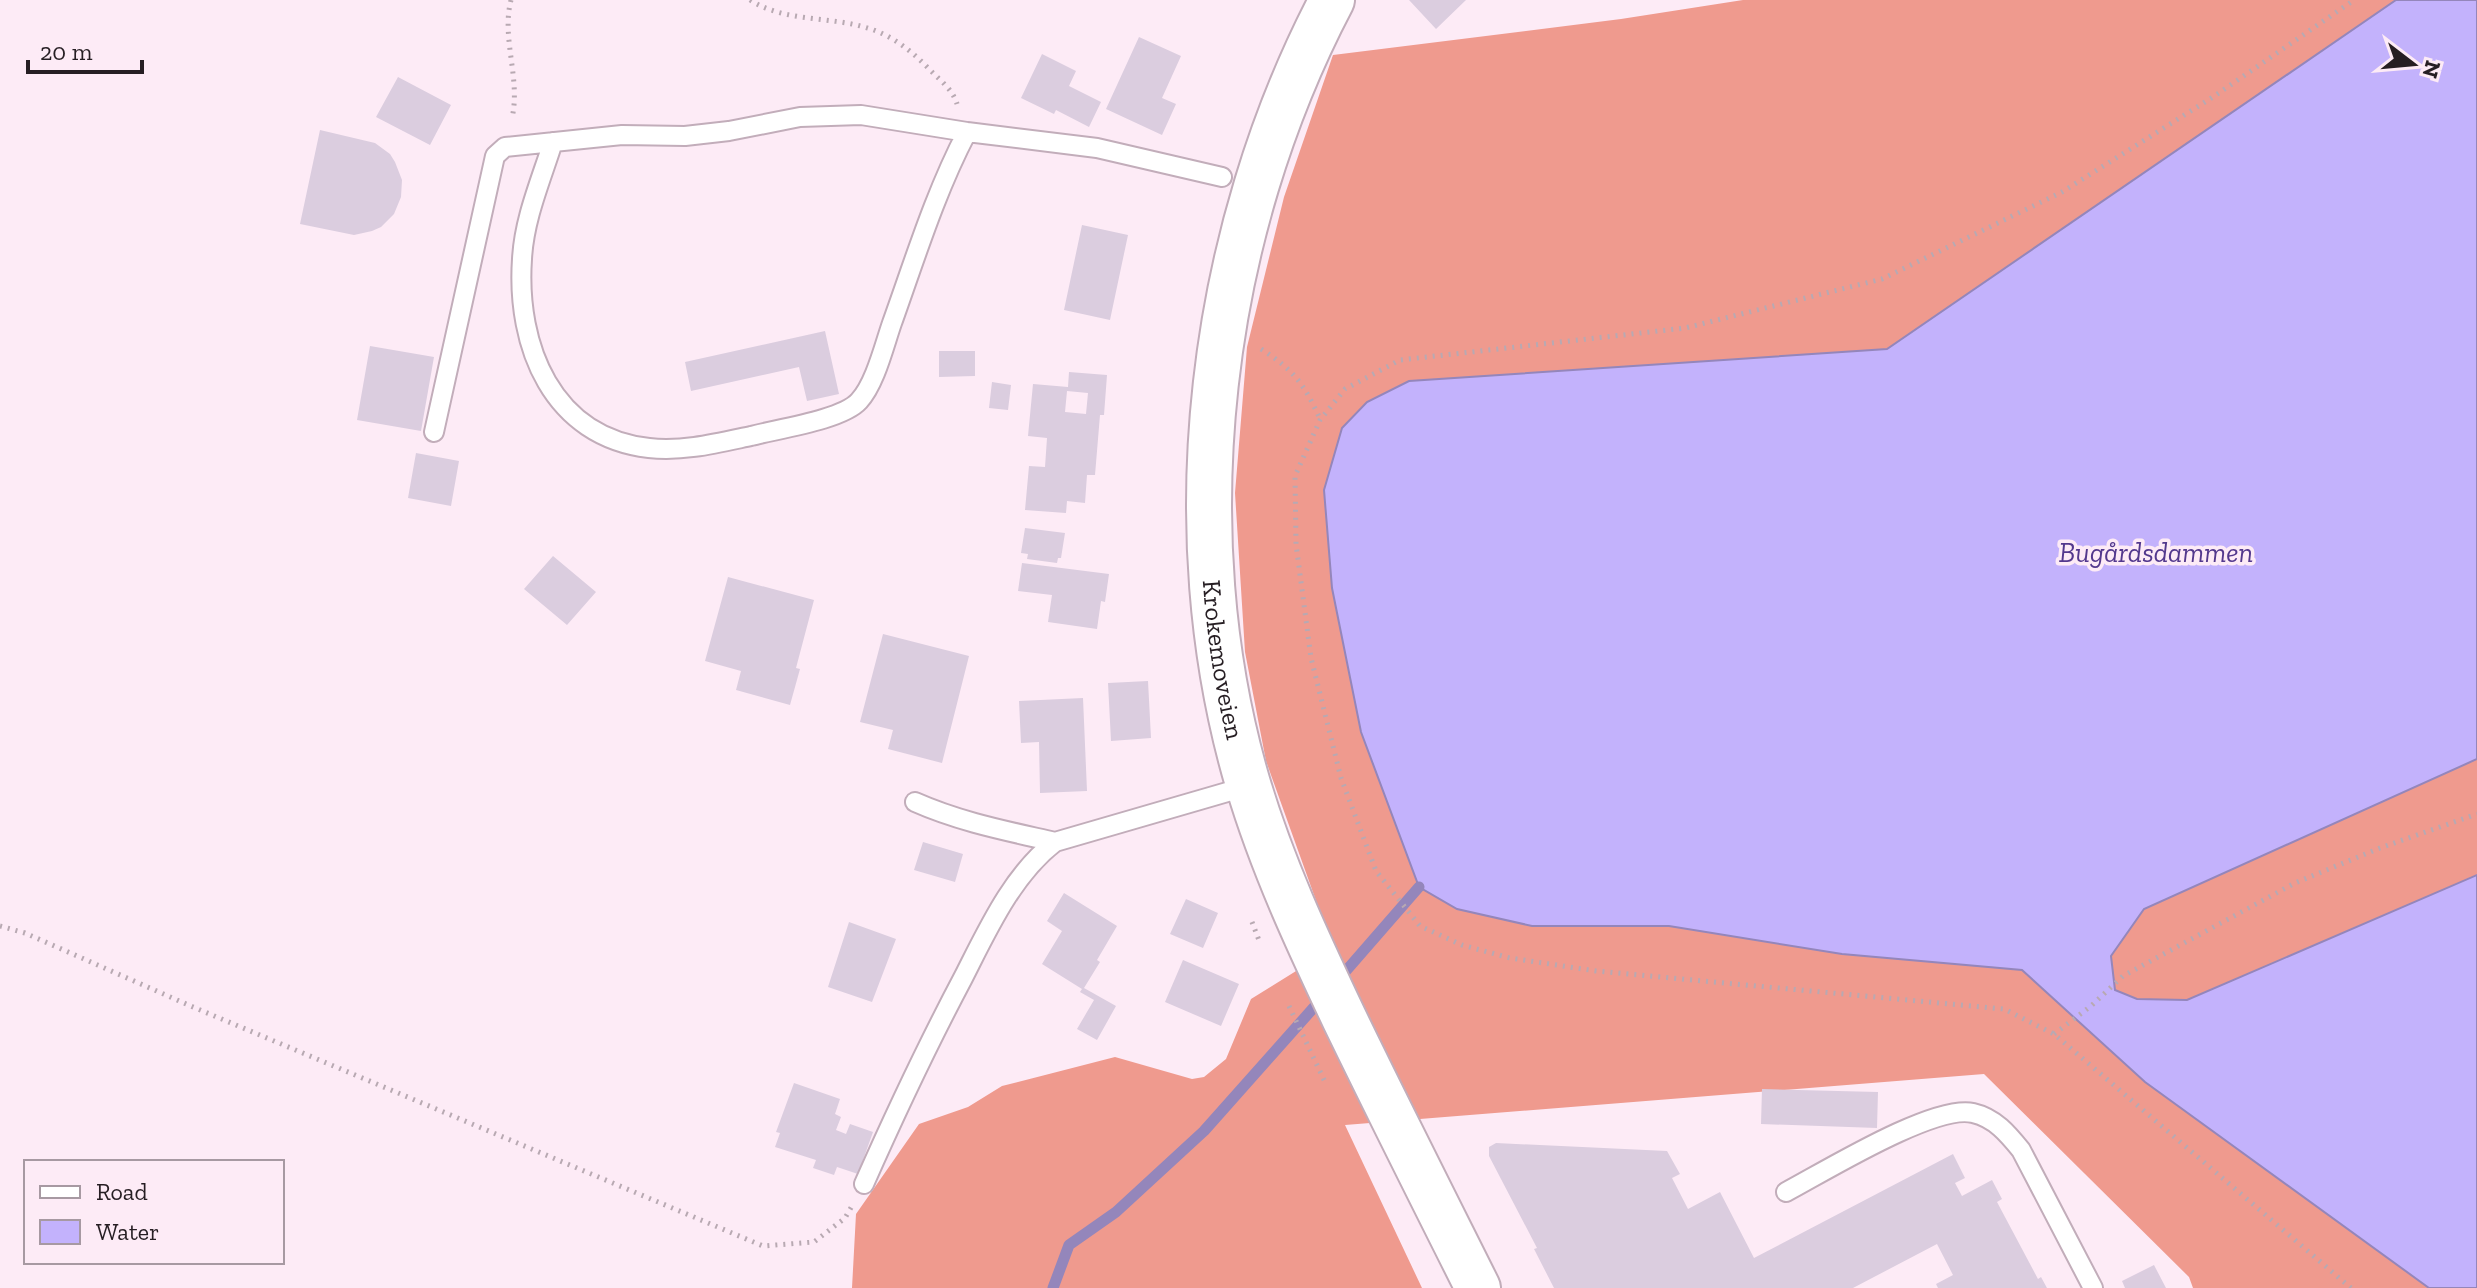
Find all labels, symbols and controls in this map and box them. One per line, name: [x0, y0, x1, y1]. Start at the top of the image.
scale bar: [28, 24, 142, 74]
north arrow: [2373, 24, 2453, 104]
text: 20 m: [40, 37, 93, 66]
text: N: [2416, 58, 2447, 81]
water label: Bugårdsdammen: [2059, 536, 2253, 569]
street label: Krokemoveien: [1196, 578, 1252, 743]
legend: [24, 1160, 284, 1264]
text: Road: [96, 1177, 148, 1206]
text: Water: [96, 1217, 159, 1246]

